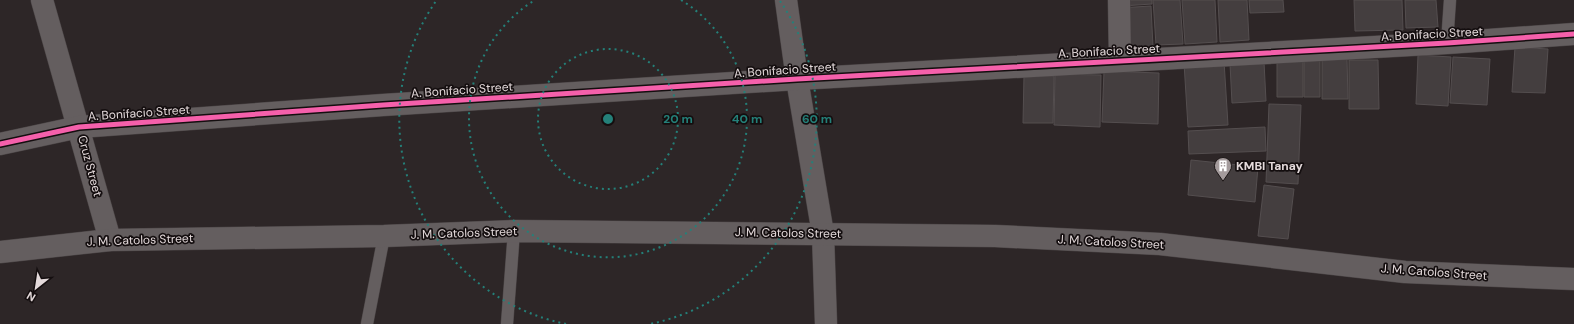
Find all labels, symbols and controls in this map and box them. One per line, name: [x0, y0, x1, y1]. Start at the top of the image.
street label: A. Bonifacio Street: [1381, 23, 1484, 45]
street label: A. Bonifacio Street: [1058, 40, 1161, 62]
street label: A. Bonifacio Street: [734, 58, 837, 82]
street label: A. Bonifacio Street: [411, 78, 514, 102]
street label: A. Bonifacio Street: [88, 101, 191, 125]
text: 20 m: [663, 111, 693, 127]
text: 40 m: [732, 111, 762, 127]
text: 60 m: [802, 111, 832, 127]
centre of rings: [601, 112, 615, 126]
street label: Cruz Street: [74, 134, 106, 199]
building icon: KMBI Tanay: [1213, 156, 1233, 181]
place label: KMBI Tanay: [1236, 158, 1304, 174]
street label: J. M. Catolos Street: [410, 223, 518, 243]
street label: J. M. Catolos Street: [735, 224, 842, 242]
street label: J. M. Catolos Street: [86, 230, 194, 250]
street label: J. M. Catolos Street: [1057, 231, 1165, 253]
street label: J. M. Catolos Street: [1380, 260, 1488, 284]
north arrow: [16, 268, 56, 308]
text: N: [24, 289, 38, 305]

